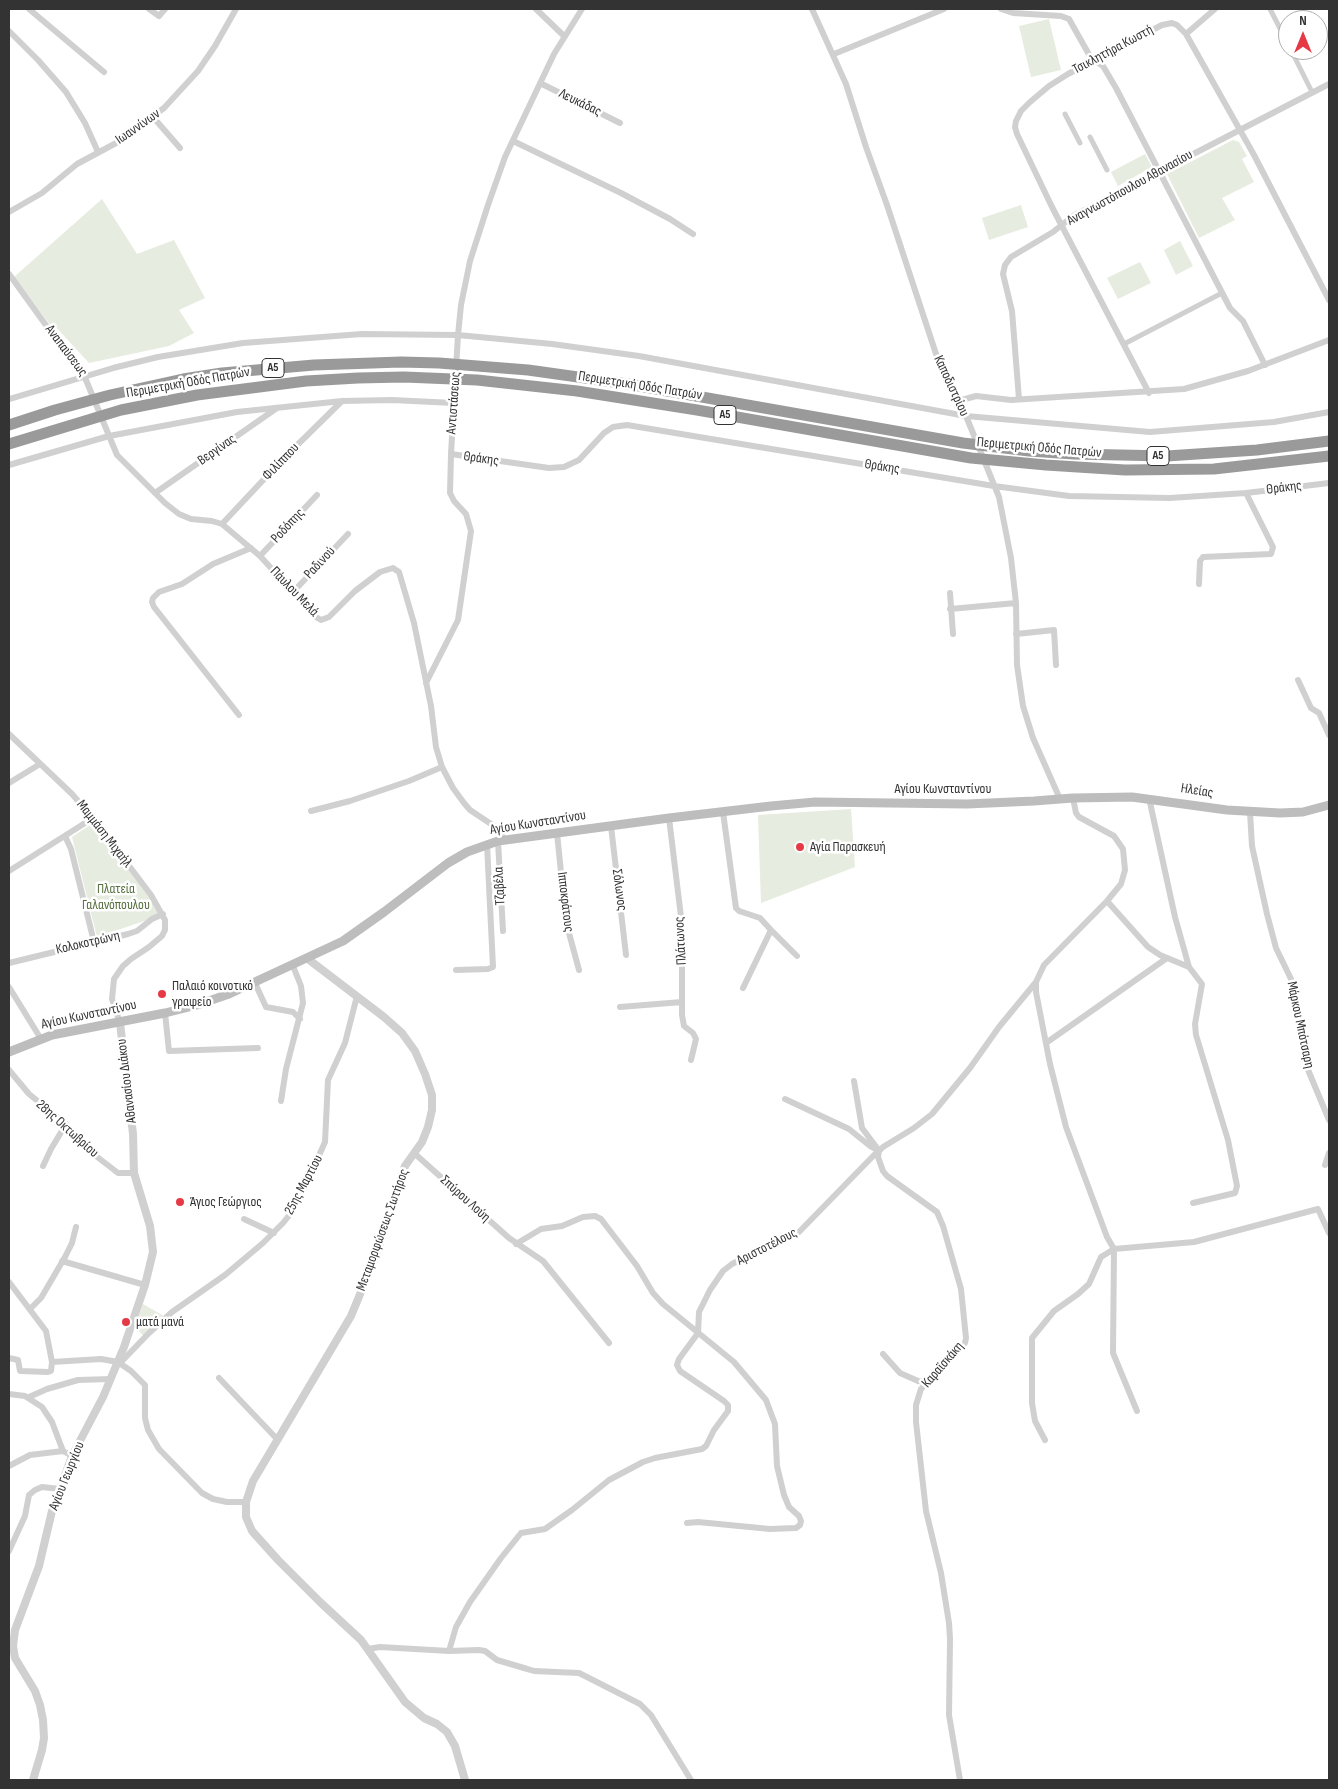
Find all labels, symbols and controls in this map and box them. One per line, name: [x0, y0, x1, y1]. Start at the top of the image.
north arrow: [1278, 10, 1328, 60]
text: N: [1299, 12, 1307, 29]
street label: Τσικλητήρα Κωστή: [1070, 22, 1156, 78]
street label: Λευκάδας: [556, 86, 604, 120]
street label: Ιωαννίνων: [112, 106, 164, 148]
street label: Αναγνωστόπουλου Αθανασίου: [1064, 146, 1196, 230]
street label: Αναπαύσεως: [41, 322, 91, 380]
street label: Καποδιστρίου: [930, 353, 972, 419]
road number: Α5: [262, 358, 284, 378]
street label: Περιμετρική Οδός Πατρών: [125, 364, 251, 402]
street label: Περιμετρική Οδός Πατρών: [577, 368, 703, 404]
street label: Αντιστάσεως: [443, 371, 465, 435]
road number: Α5: [714, 406, 736, 424]
street label: Βεργίνας: [195, 431, 239, 469]
street label: Περιμετρική Οδός Πατρών: [976, 434, 1102, 462]
street label: Φιλίππου: [259, 440, 303, 484]
road number: Α5: [1147, 446, 1169, 466]
street label: Θράκης: [462, 448, 500, 470]
street label: Θράκης: [863, 456, 901, 478]
street label: Θράκης: [1265, 477, 1303, 499]
street label: Ροδόπης: [268, 505, 308, 547]
street label: Ραδινού: [301, 543, 339, 583]
street label: Πάυλου Μελά: [266, 564, 322, 620]
street label: Ηλείας: [1180, 780, 1214, 802]
street label: Αγίου Κωνσταντίνου: [895, 781, 991, 797]
street label: Μαμμάση Μιχαήλ: [72, 797, 136, 871]
street label: Αγίου Κωνσταντίνου: [489, 807, 587, 839]
place label: Αγία Παρασκευή: [810, 839, 886, 855]
marker: Αγία Παρασκευή: [794, 841, 806, 853]
street label: Τζαβέλα: [491, 866, 509, 906]
street label: Σόλωνος: [608, 868, 630, 912]
street label: Ιπποκράτους: [553, 871, 577, 933]
park label: Πλατεία Γαλανόπουλου: [82, 881, 150, 914]
street label: Πλάτωνος: [671, 916, 691, 966]
street label: Κολοκοτρώνη: [54, 928, 122, 958]
place label: Παλαιό κοινοτικό γραφείο: [172, 978, 253, 1010]
street label: Μάρκου Μπότσαρη: [1283, 980, 1317, 1070]
marker: Παλαιό κοινοτικό γραφείο: [156, 988, 168, 1000]
street label: Αγίου Κωνσταντίνου: [40, 997, 138, 1033]
street label: Αθανασίου Διάκου: [113, 1038, 141, 1124]
street label: 28ης Οκτωβρίου: [32, 1097, 102, 1161]
street label: 25ης Μαρτίου: [281, 1152, 327, 1218]
street label: Μεταμορφώσεως Σωτήρος: [353, 1167, 413, 1293]
street label: Σπύρου Λούη: [436, 1172, 494, 1226]
place label: Άγιος Γεώργιος: [190, 1194, 262, 1210]
marker: Άγιος Γεώργιος: [174, 1196, 186, 1208]
street label: Αριστοτέλους: [734, 1225, 800, 1269]
place label: ματά μανά: [136, 1314, 184, 1330]
marker: ματά μανά: [120, 1316, 132, 1328]
street label: Καραϊσκάκη: [919, 1339, 967, 1391]
street label: Αγίου Γεωργίου: [46, 1439, 88, 1513]

